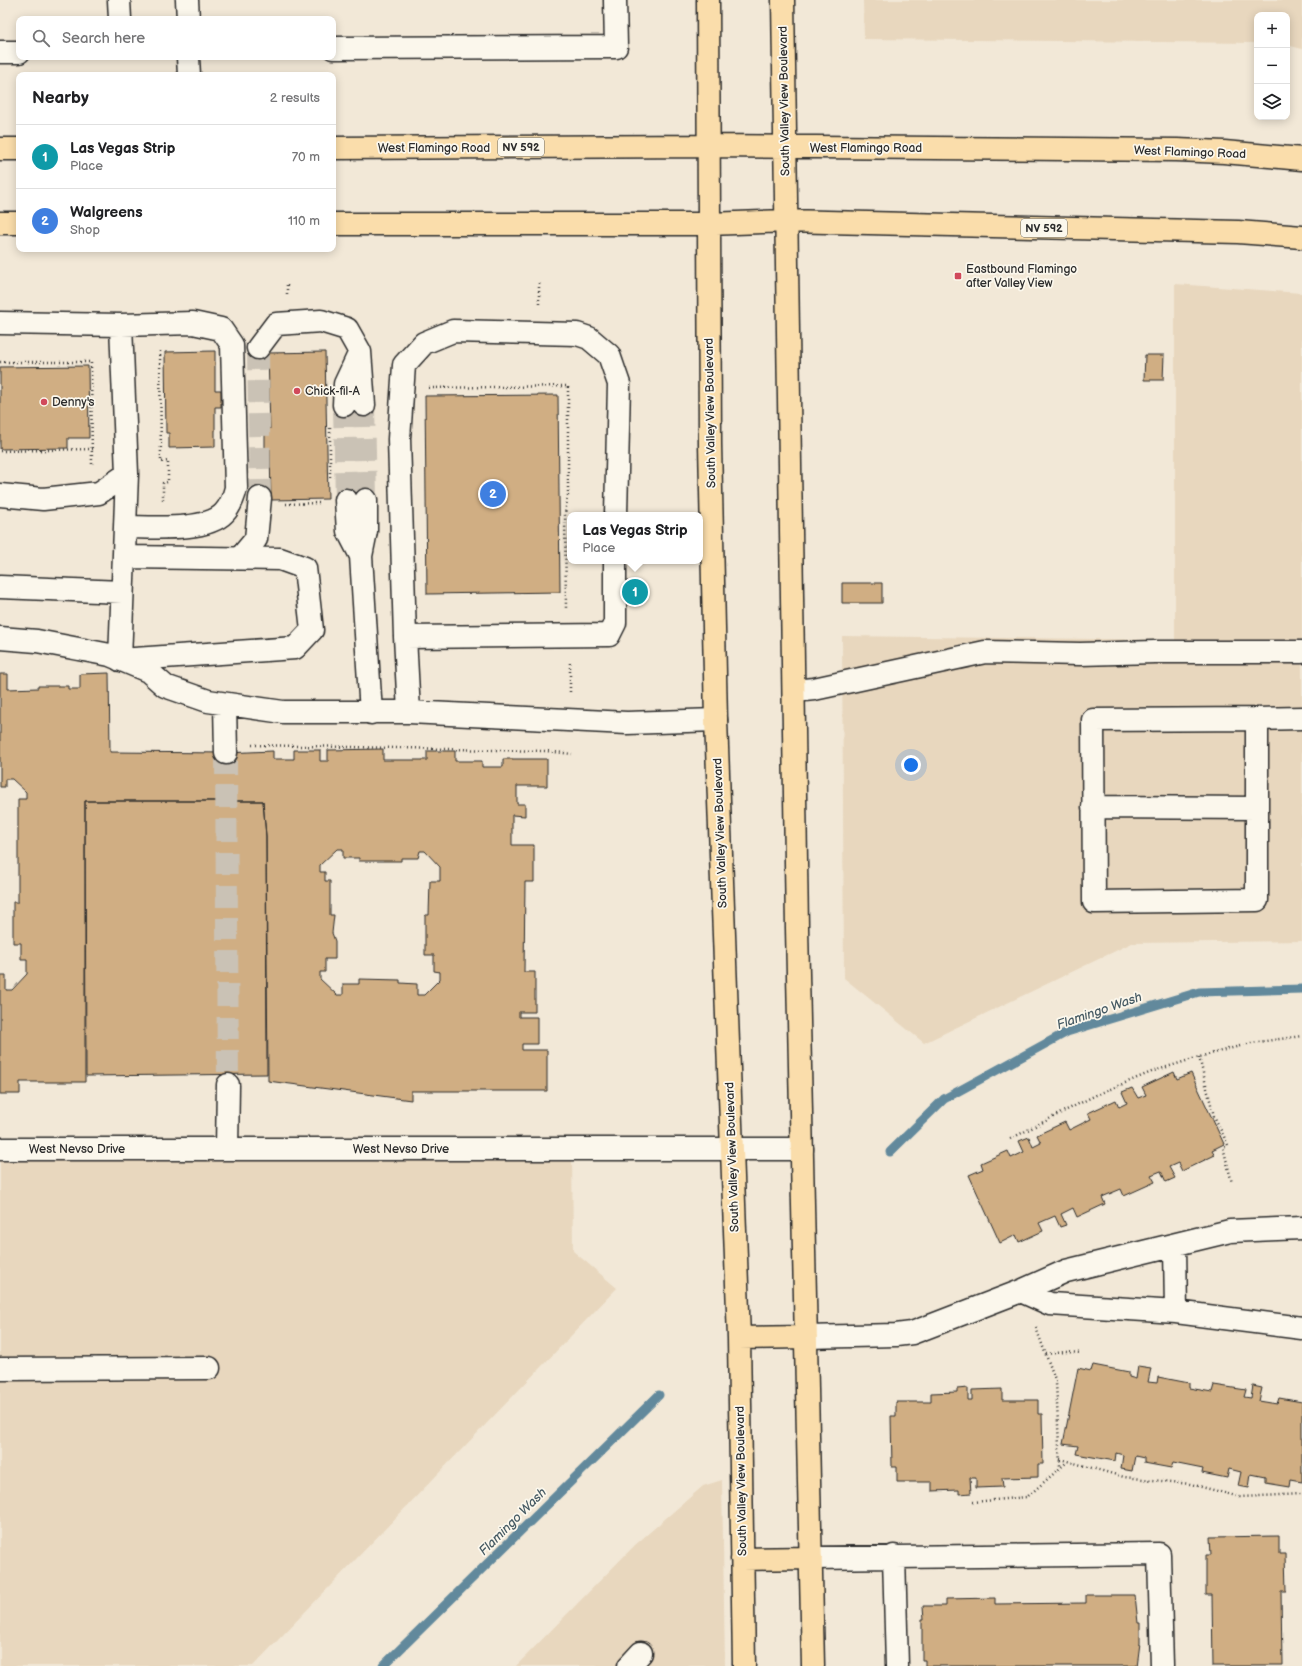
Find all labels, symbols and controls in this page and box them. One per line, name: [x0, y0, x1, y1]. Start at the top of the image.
map controls: [1254, 12, 1290, 120]
button: +: [1254, 12, 1290, 48]
search box: [16, 16, 336, 60]
street label: South Valley View Boulevard: [776, 26, 793, 176]
icon: search: [30, 27, 52, 49]
text: Search here: [62, 29, 145, 48]
button: −: [1254, 48, 1290, 84]
button: layers: [1254, 84, 1290, 120]
text: Nearby: [32, 88, 89, 108]
text: 2 results: [270, 90, 320, 106]
road number: NV 592: [498, 138, 544, 156]
text: Las Vegas Strip: [70, 139, 175, 158]
street label: West Flamingo Road: [378, 141, 490, 156]
street label: West Flamingo Road: [810, 141, 922, 156]
street label: West Flamingo Road: [1134, 143, 1246, 162]
text: 1: [42, 149, 48, 165]
text: 70 m: [292, 149, 320, 165]
text: Place: [70, 158, 103, 174]
text: Walgreens: [70, 203, 143, 222]
text: 2: [41, 213, 49, 229]
text: 110 m: [288, 213, 320, 229]
road number: NV 592: [1021, 219, 1067, 237]
text: Shop: [70, 222, 100, 238]
place label: Eastbound Flamingo after Valley View: [966, 262, 1077, 291]
marker: Eastbound Flamingo after Valley View: [953, 271, 963, 281]
street label: South Valley View Boulevard: [702, 338, 719, 488]
place label: Chick-fil-A: [305, 384, 360, 399]
marker: Chick-fil-A: [292, 386, 302, 396]
place label: Denny's: [52, 395, 95, 410]
marker: Denny's: [39, 397, 49, 407]
pin: 2: [480, 479, 506, 509]
popup: [567, 512, 703, 564]
text: Las Vegas Strip: [582, 521, 688, 540]
text: Place: [582, 540, 615, 556]
pin: 1: [622, 577, 648, 607]
your location: [901, 755, 921, 775]
street label: South Valley View Boulevard: [710, 758, 731, 908]
water label: Flamingo Wash: [1055, 989, 1144, 1033]
street label: South Valley View Boulevard: [722, 1082, 743, 1232]
street label: West Nevso Drive: [29, 1142, 125, 1157]
street label: West Nevso Drive: [353, 1142, 449, 1157]
street label: South Valley View Boulevard: [733, 1406, 750, 1556]
water label: Flamingo Wash: [476, 1485, 550, 1559]

